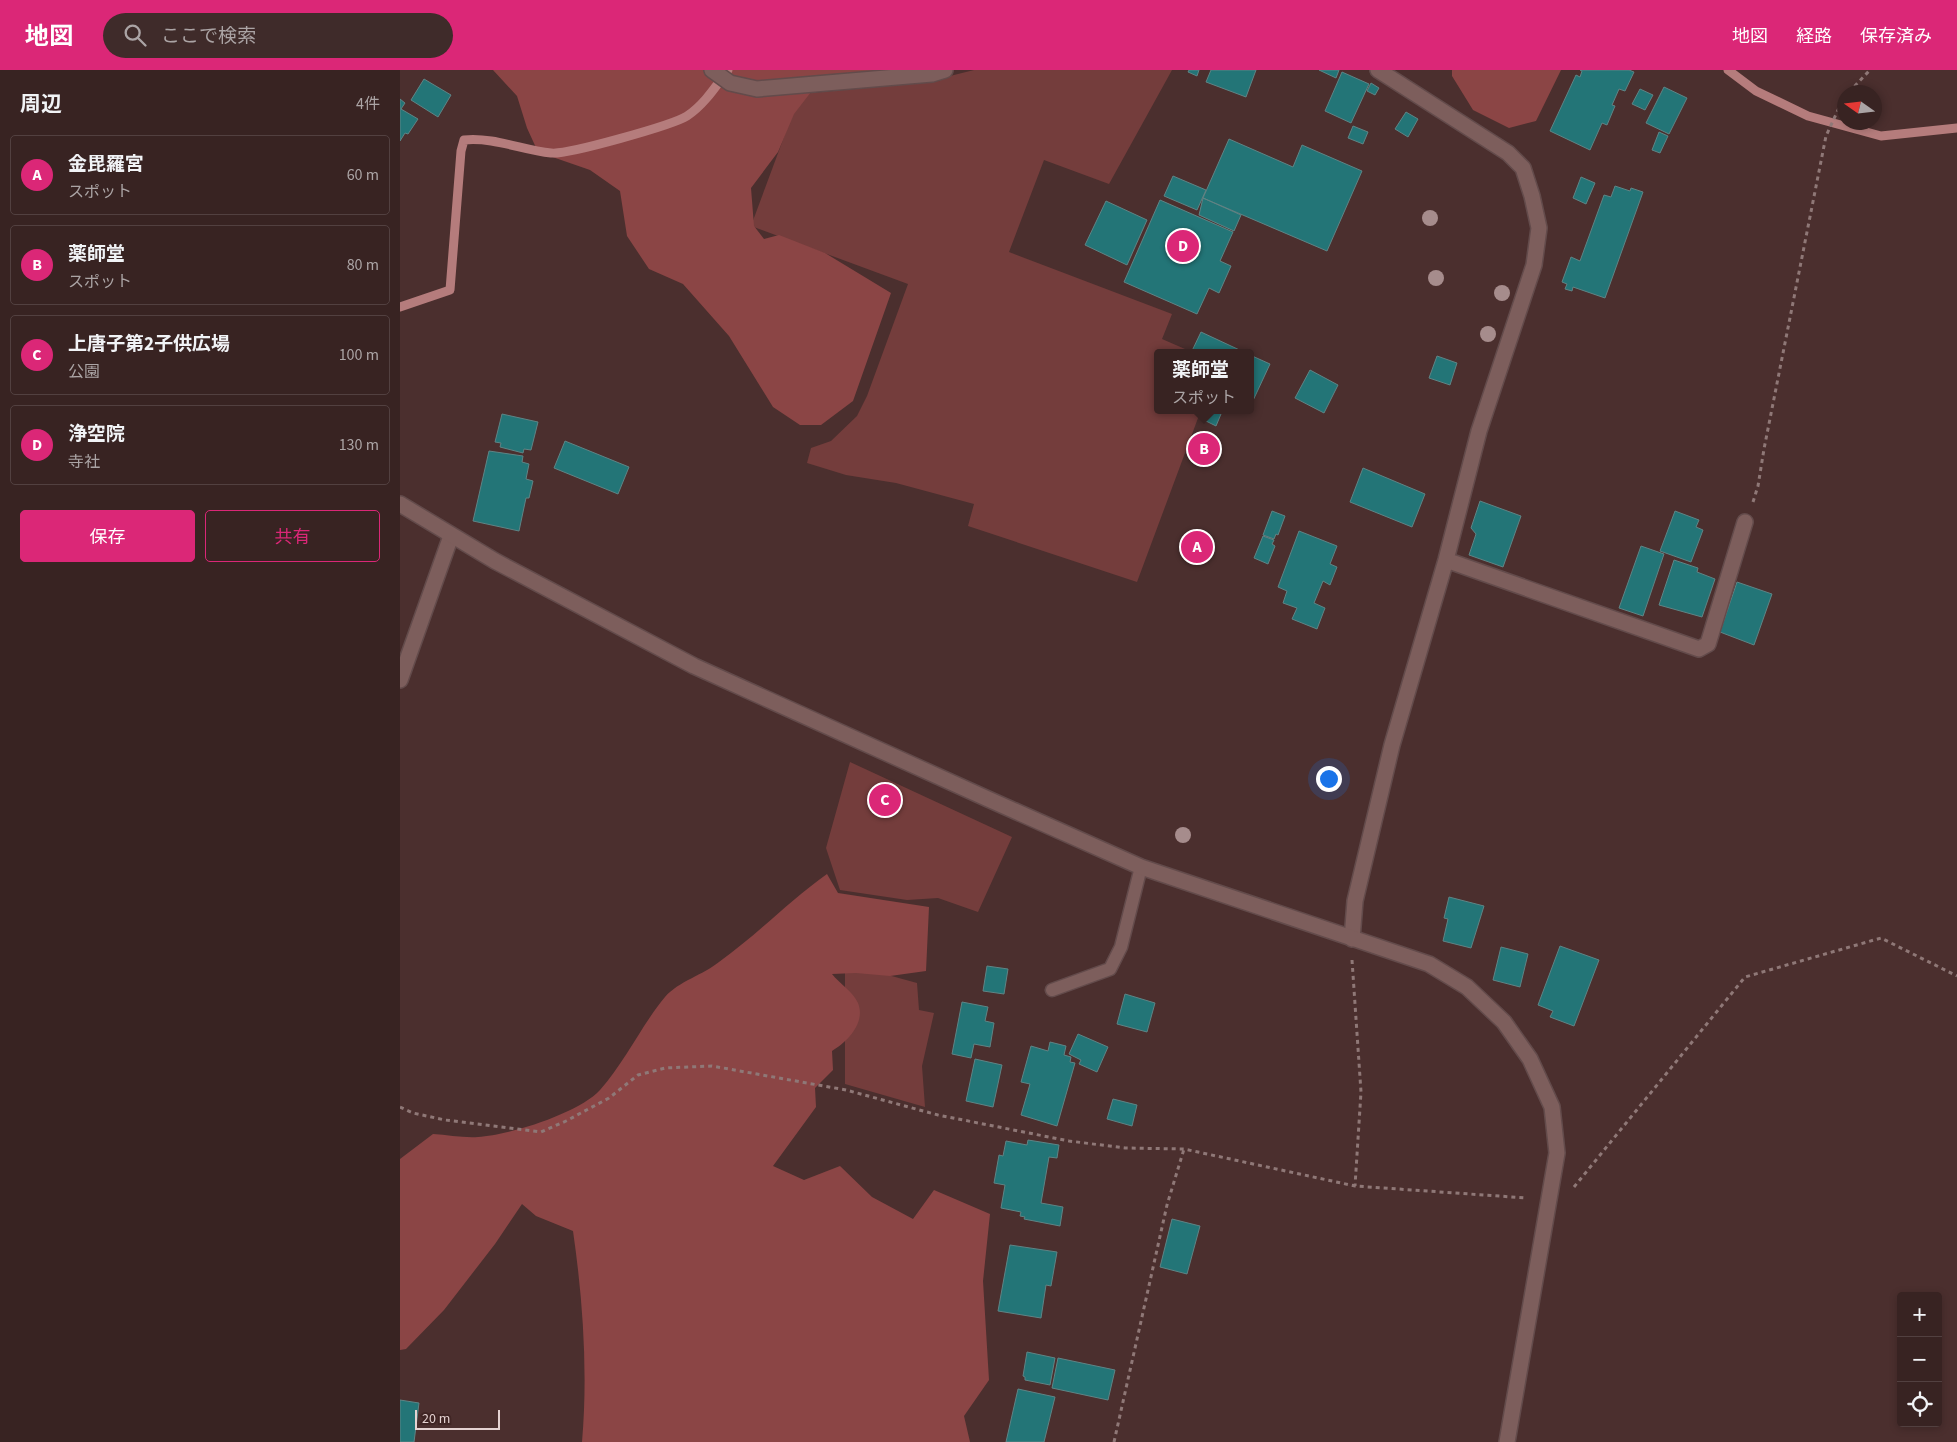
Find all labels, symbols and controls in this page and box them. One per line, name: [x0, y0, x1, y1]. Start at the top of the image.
search box: [103, 13, 453, 58]
text: 地図: [25, 19, 73, 54]
icon: search: [121, 21, 149, 49]
text: ここで検索: [161, 23, 256, 50]
text: 地図: [1732, 24, 1768, 49]
text: 経路: [1796, 24, 1832, 49]
text: 保存済み: [1860, 24, 1932, 49]
north arrow: [1837, 85, 1882, 130]
text: 周辺: [20, 89, 62, 119]
text: 4件: [356, 93, 380, 115]
text: 金毘羅宮: [68, 151, 144, 178]
text: A: [32, 164, 42, 186]
text: 60 m: [347, 164, 379, 186]
text: スポット: [68, 181, 132, 203]
pin: D: [1167, 227, 1199, 265]
text: 薬師堂: [68, 241, 125, 268]
text: B: [32, 254, 42, 276]
text: 80 m: [347, 254, 379, 276]
text: スポット: [68, 271, 132, 293]
text: 上唐子第2子供広場: [68, 331, 230, 358]
text: C: [32, 344, 42, 366]
text: 100 m: [339, 344, 379, 366]
popup: [1154, 349, 1254, 414]
text: 薬師堂: [1172, 357, 1229, 384]
text: 公園: [68, 361, 100, 383]
text: スポット: [1172, 387, 1236, 409]
text: 浄空院: [68, 421, 125, 448]
pin: B: [1188, 430, 1220, 468]
text: D: [32, 434, 42, 456]
text: 130 m: [339, 434, 379, 456]
text: 寺社: [68, 451, 100, 473]
button: 保存: [20, 510, 195, 562]
button: 共有: [205, 510, 380, 562]
pin: A: [1181, 528, 1213, 566]
your location: [1316, 766, 1342, 792]
pin: C: [869, 781, 901, 819]
map controls: [1897, 1292, 1942, 1427]
button: +: [1897, 1292, 1942, 1337]
button: −: [1897, 1337, 1942, 1382]
button: locate: [1897, 1382, 1942, 1427]
scale bar: [415, 1407, 500, 1430]
text: 20 m: [422, 1409, 450, 1429]

